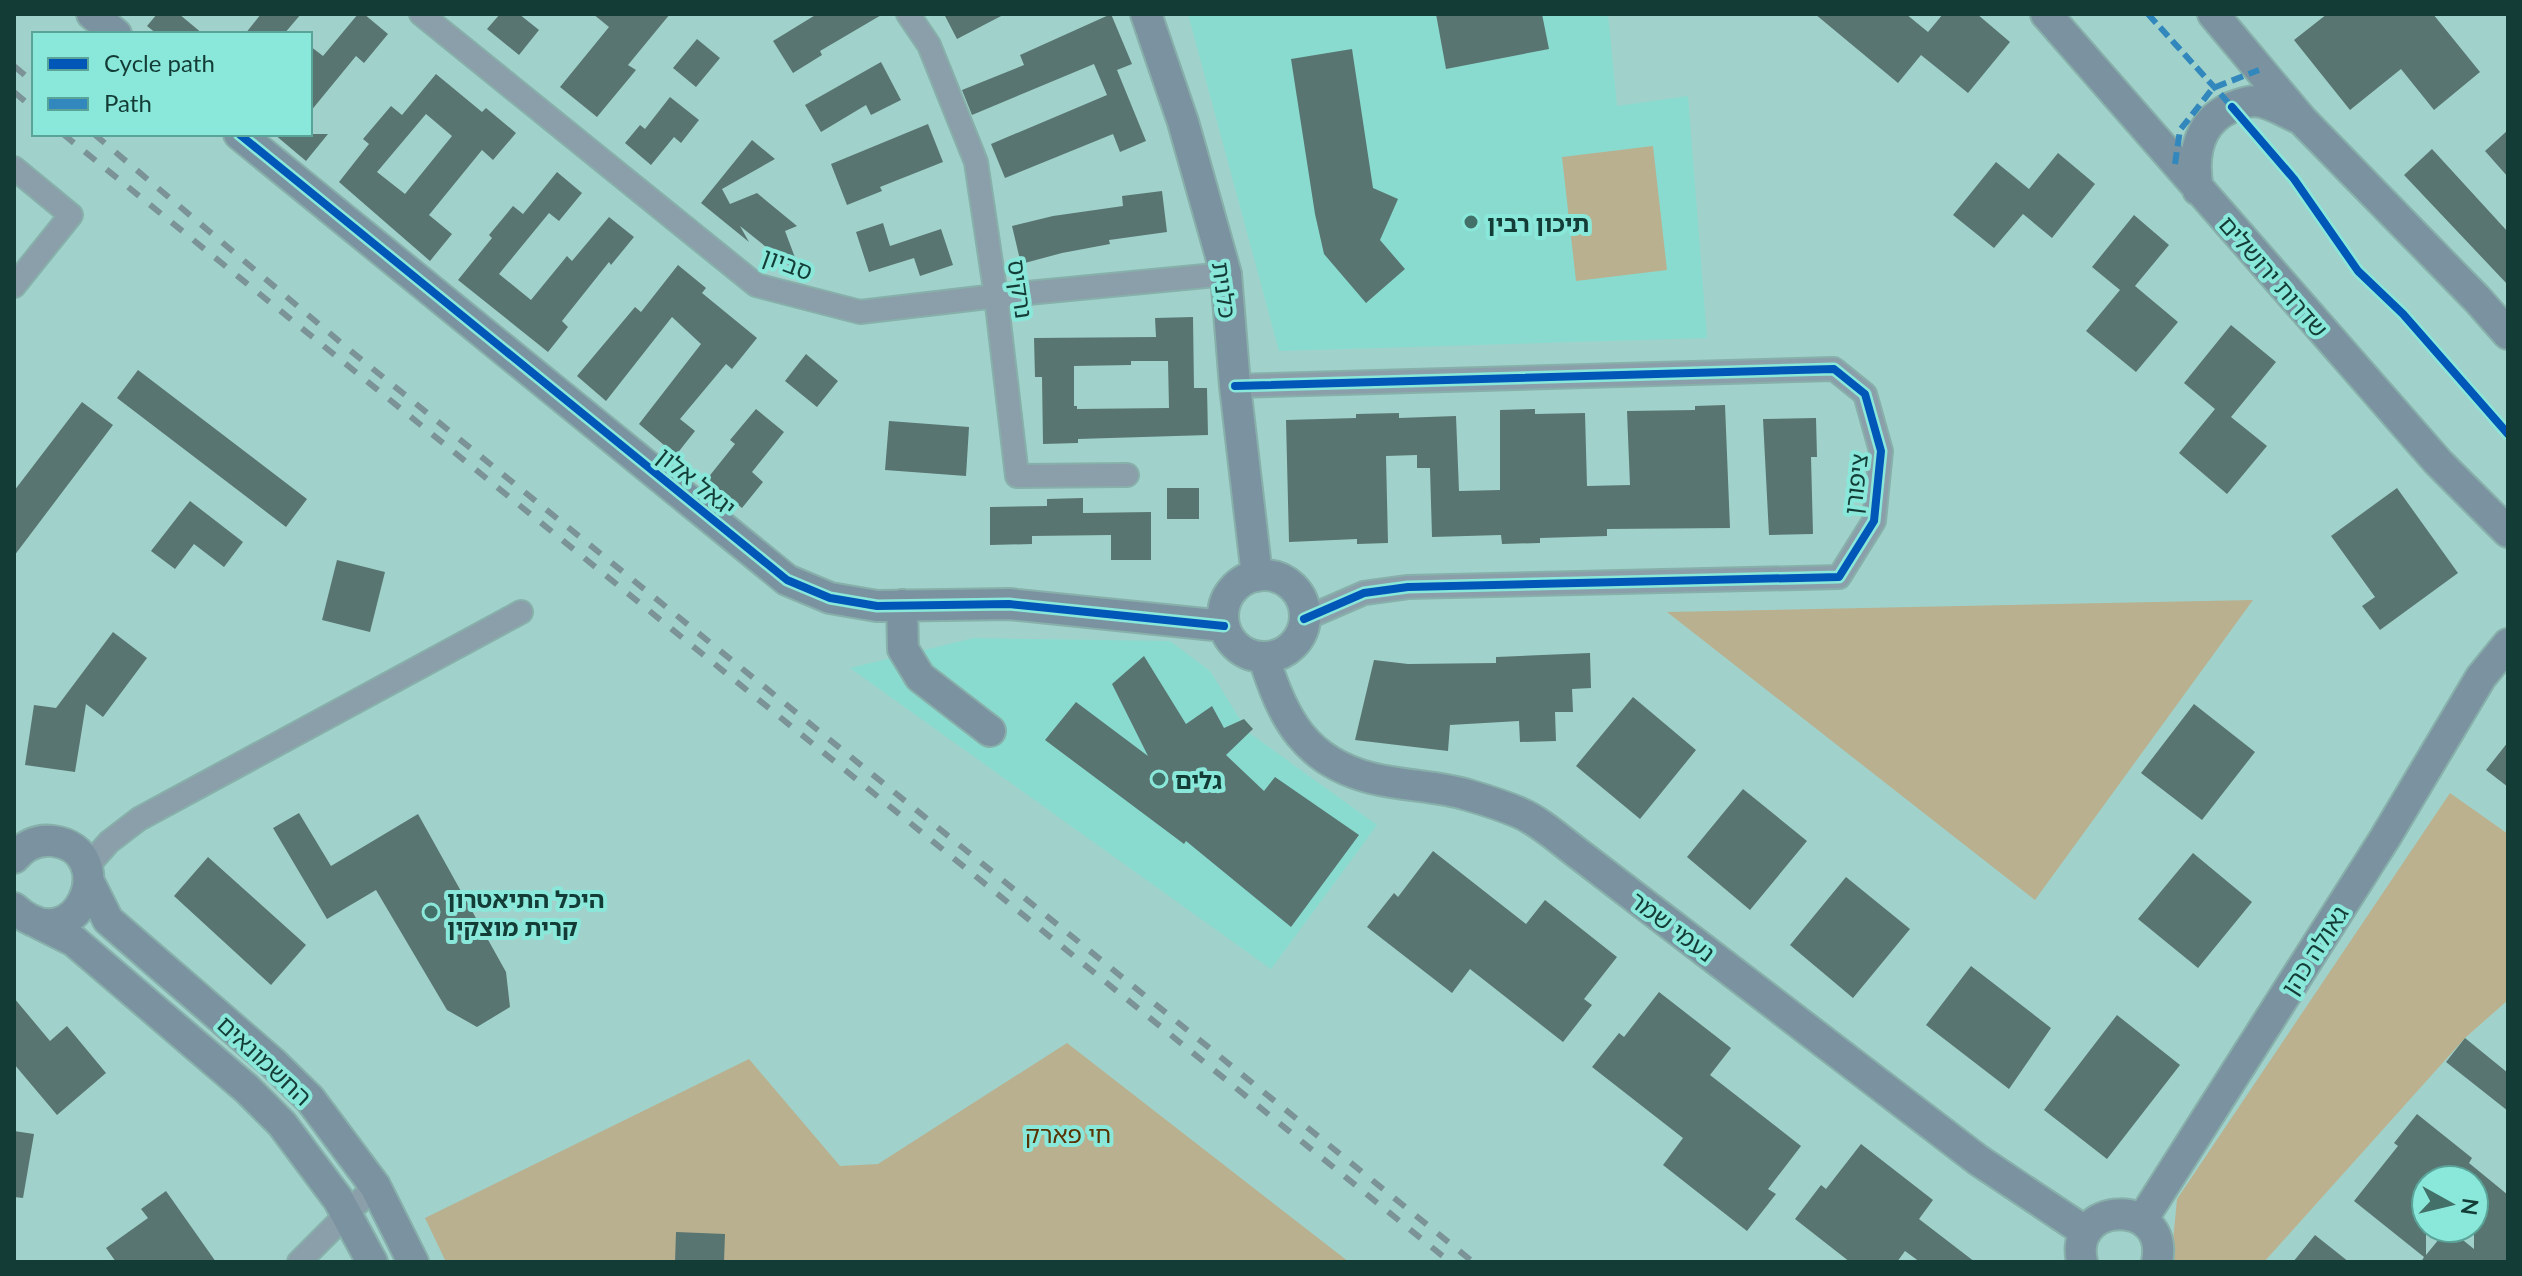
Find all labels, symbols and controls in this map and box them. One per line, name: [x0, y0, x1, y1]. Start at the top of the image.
legend: [32, 32, 312, 136]
text: Cycle path: [104, 48, 215, 77]
text: Path: [104, 88, 152, 117]
place label: תיכון רבין: [1487, 208, 1589, 237]
street label: שדרות ירושלים: [2213, 209, 2335, 343]
marker: תיכון רבין: [1462, 213, 1480, 231]
street label: סביון: [759, 241, 817, 285]
street label: נרקיס: [1003, 258, 1039, 320]
street label: כלנית: [1207, 260, 1243, 320]
street label: יגאל אלון: [652, 441, 742, 521]
street label: ציפורן: [1837, 452, 1873, 516]
place label: גלים: [1175, 765, 1222, 794]
marker: גלים: [1150, 770, 1168, 788]
place label: היכל התיאטרון קרית מוצקין: [447, 884, 605, 941]
street label: נעמי שמר: [1625, 885, 1721, 967]
street label: גאולה כהן: [2274, 900, 2354, 1000]
marker: היכל התיאטרון קרית מוצקין: [422, 903, 440, 921]
street label: החשמונאים: [212, 1009, 318, 1111]
park label: חי פארק: [1025, 1119, 1111, 1148]
north arrow: [2410, 1164, 2490, 1244]
text: N: [2456, 1197, 2485, 1217]

